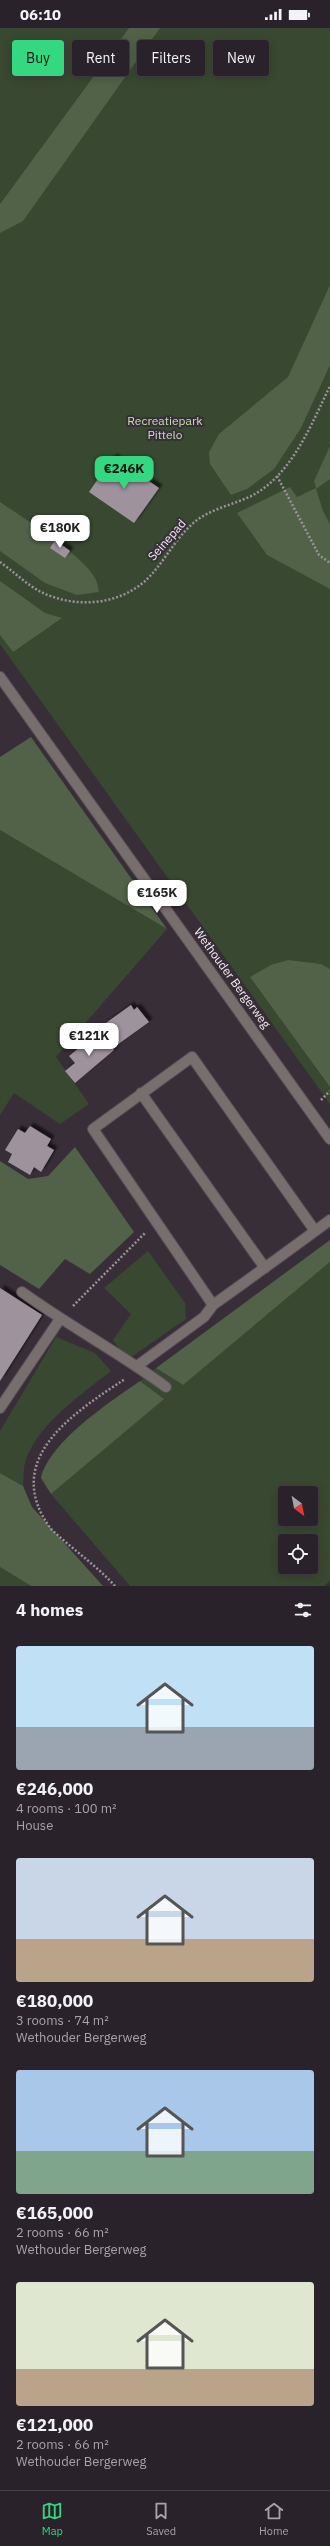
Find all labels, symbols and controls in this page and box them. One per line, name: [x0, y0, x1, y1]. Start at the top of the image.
text: 06:10: [20, 5, 61, 24]
chip: Buy: [12, 40, 64, 76]
chip: Rent: [72, 40, 129, 76]
chip: Filters: [137, 40, 205, 76]
chip: New: [213, 40, 269, 76]
park label: Recreatiepark Pittelo: [127, 413, 203, 442]
pin: €246K: [96, 456, 152, 490]
text: €246K: [104, 460, 144, 477]
pin: €180K: [32, 515, 88, 549]
street label: Seinepad: [144, 516, 189, 564]
text: €180K: [40, 519, 80, 536]
pin: €165K: [129, 880, 185, 914]
text: €165K: [137, 884, 177, 901]
street label: Wethouder Bergerweg: [191, 925, 274, 1031]
pin: €121K: [61, 1023, 117, 1057]
text: €121K: [69, 1027, 109, 1044]
north arrow: [278, 1486, 318, 1526]
map controls: [278, 1486, 318, 1574]
button: locate: [278, 1534, 318, 1574]
text: 4 homes: [16, 1599, 83, 1621]
icon: filters: [292, 1599, 314, 1621]
icon: home: [129, 1672, 201, 1744]
text: €246,000: [16, 1778, 93, 1800]
text: 4 rooms · 100 m²: [16, 1800, 117, 1817]
text: House: [16, 1817, 53, 1834]
icon: home: [129, 1884, 201, 1956]
text: €180,000: [16, 1990, 93, 2012]
text: 3 rooms · 74 m²: [16, 2012, 109, 2029]
text: Wethouder Bergerweg: [16, 2029, 146, 2046]
icon: home: [129, 2096, 201, 2168]
text: €165,000: [16, 2202, 93, 2224]
text: 2 rooms · 66 m²: [16, 2224, 109, 2241]
text: Wethouder Bergerweg: [16, 2241, 146, 2258]
icon: home: [129, 2308, 201, 2380]
text: €121,000: [16, 2414, 93, 2436]
text: 2 rooms · 66 m²: [16, 2436, 109, 2453]
text: Wethouder Bergerweg: [16, 2453, 146, 2470]
tab: Map: [41, 2500, 63, 2538]
tab: Saved: [146, 2500, 176, 2538]
tab: Home: [259, 2500, 289, 2538]

